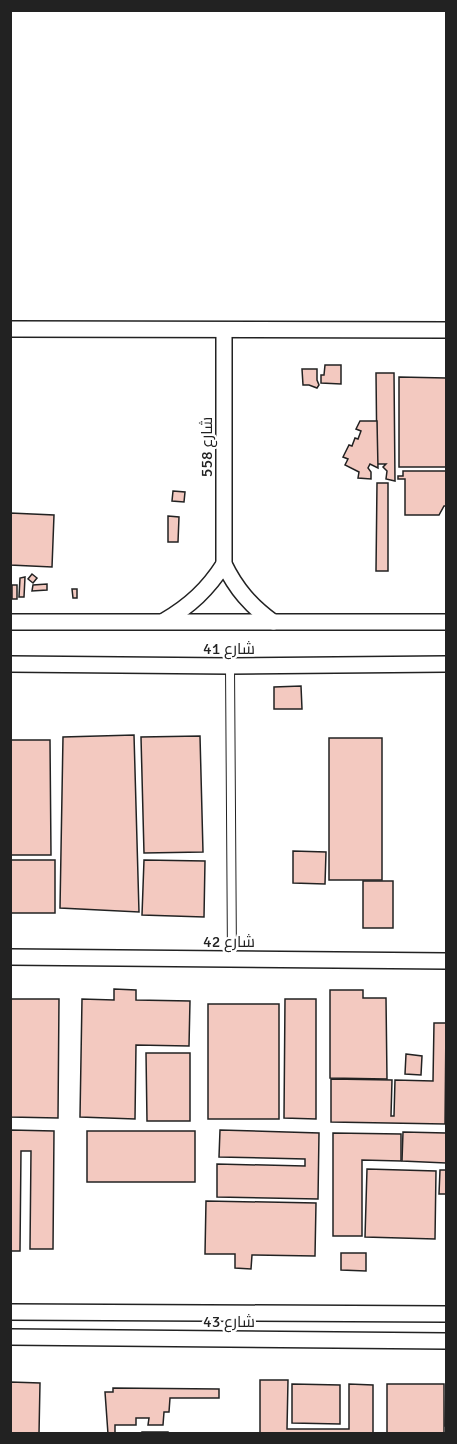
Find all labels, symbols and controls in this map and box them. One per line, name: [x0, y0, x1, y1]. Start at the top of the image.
street label: شارع 558: [197, 417, 218, 477]
street label: شارع 41: [203, 639, 255, 660]
street label: شارع 42: [203, 932, 255, 953]
street label: شارع 43: [203, 1312, 255, 1333]

